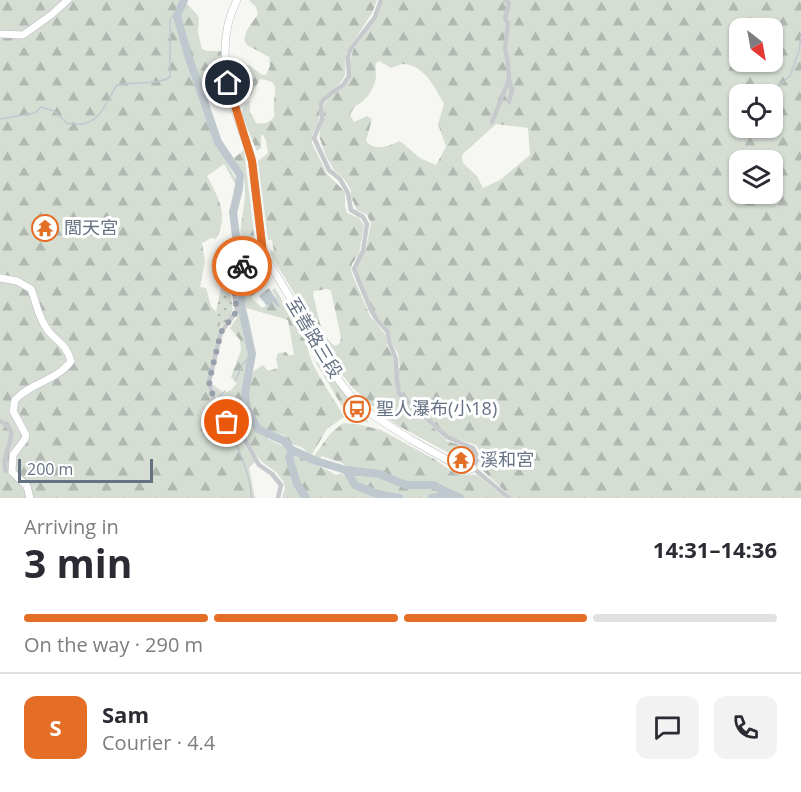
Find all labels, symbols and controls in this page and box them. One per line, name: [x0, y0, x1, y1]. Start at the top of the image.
north arrow: [729, 18, 783, 72]
map controls: [729, 18, 783, 204]
pin: [202, 57, 253, 108]
icon: home: [211, 66, 244, 99]
button: locate: [729, 84, 783, 138]
button: layers: [729, 150, 783, 204]
temple icon: 閭天宮: [30, 213, 60, 243]
place label: 閭天宮: [64, 215, 118, 239]
courier: [212, 236, 272, 296]
icon: bike: [226, 250, 259, 283]
street label: 至善路三段: [281, 293, 348, 382]
bus stop icon: 聖人瀑布(小18): [342, 394, 372, 424]
pin: [201, 396, 252, 447]
place label: 聖人瀑布(小18): [376, 396, 497, 420]
icon: bag: [210, 405, 243, 438]
temple icon: 溪和宮: [446, 445, 476, 475]
place label: 溪和宮: [480, 447, 534, 471]
scale bar: [18, 456, 153, 484]
text: 200 m: [27, 458, 73, 480]
text: Arriving in: [24, 513, 119, 540]
text: 14:31–14:36: [653, 534, 777, 564]
text: 3 min: [24, 536, 132, 589]
text: On the way · 290 m: [24, 631, 203, 658]
button: chat: [636, 696, 699, 759]
button: phone: [714, 696, 777, 759]
text: Sam: [102, 699, 149, 729]
text: S: [49, 712, 62, 742]
text: Courier · 4.4: [102, 729, 215, 756]

